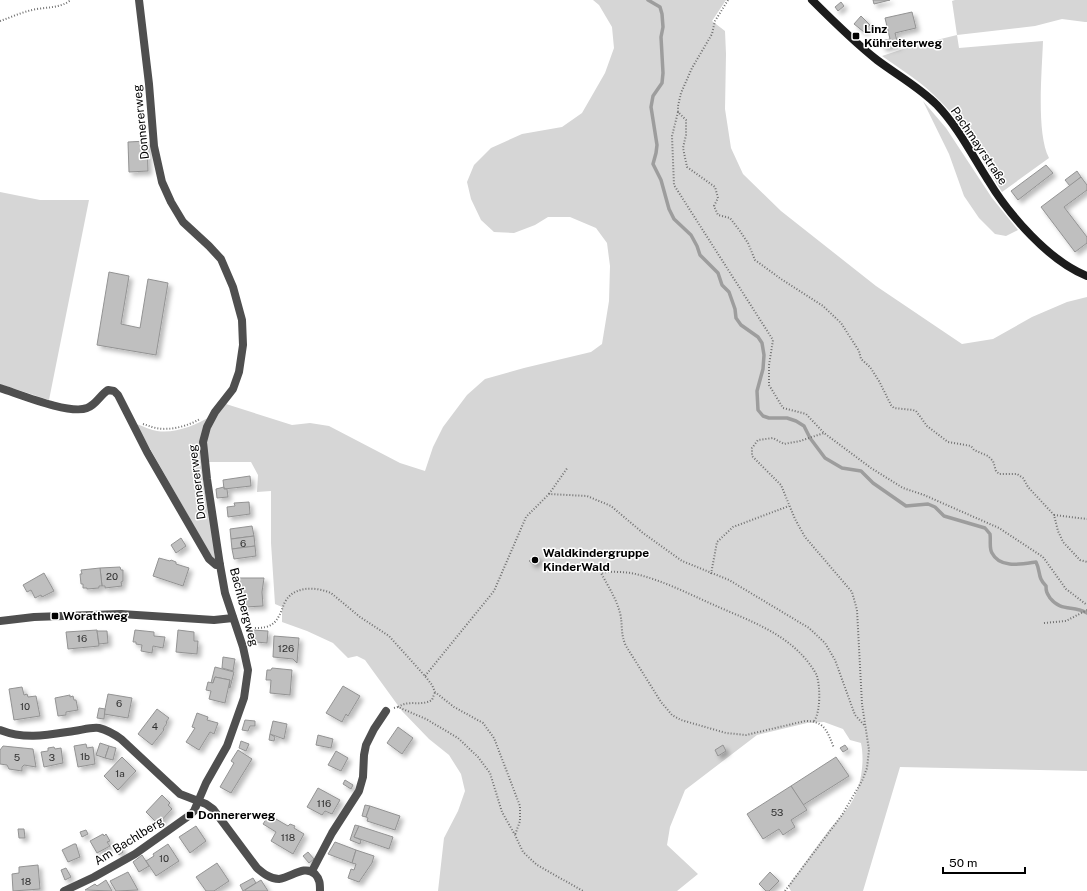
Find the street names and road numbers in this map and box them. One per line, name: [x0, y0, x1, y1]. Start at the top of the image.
street label: Donnererweg: [130, 84, 152, 160]
street label: Pachmayrstraße: [948, 104, 1010, 188]
street label: Donnererweg: [185, 444, 209, 520]
street label: Bachlbergweg: [227, 566, 261, 648]
street label: Am Bachlberg: [92, 814, 166, 868]

